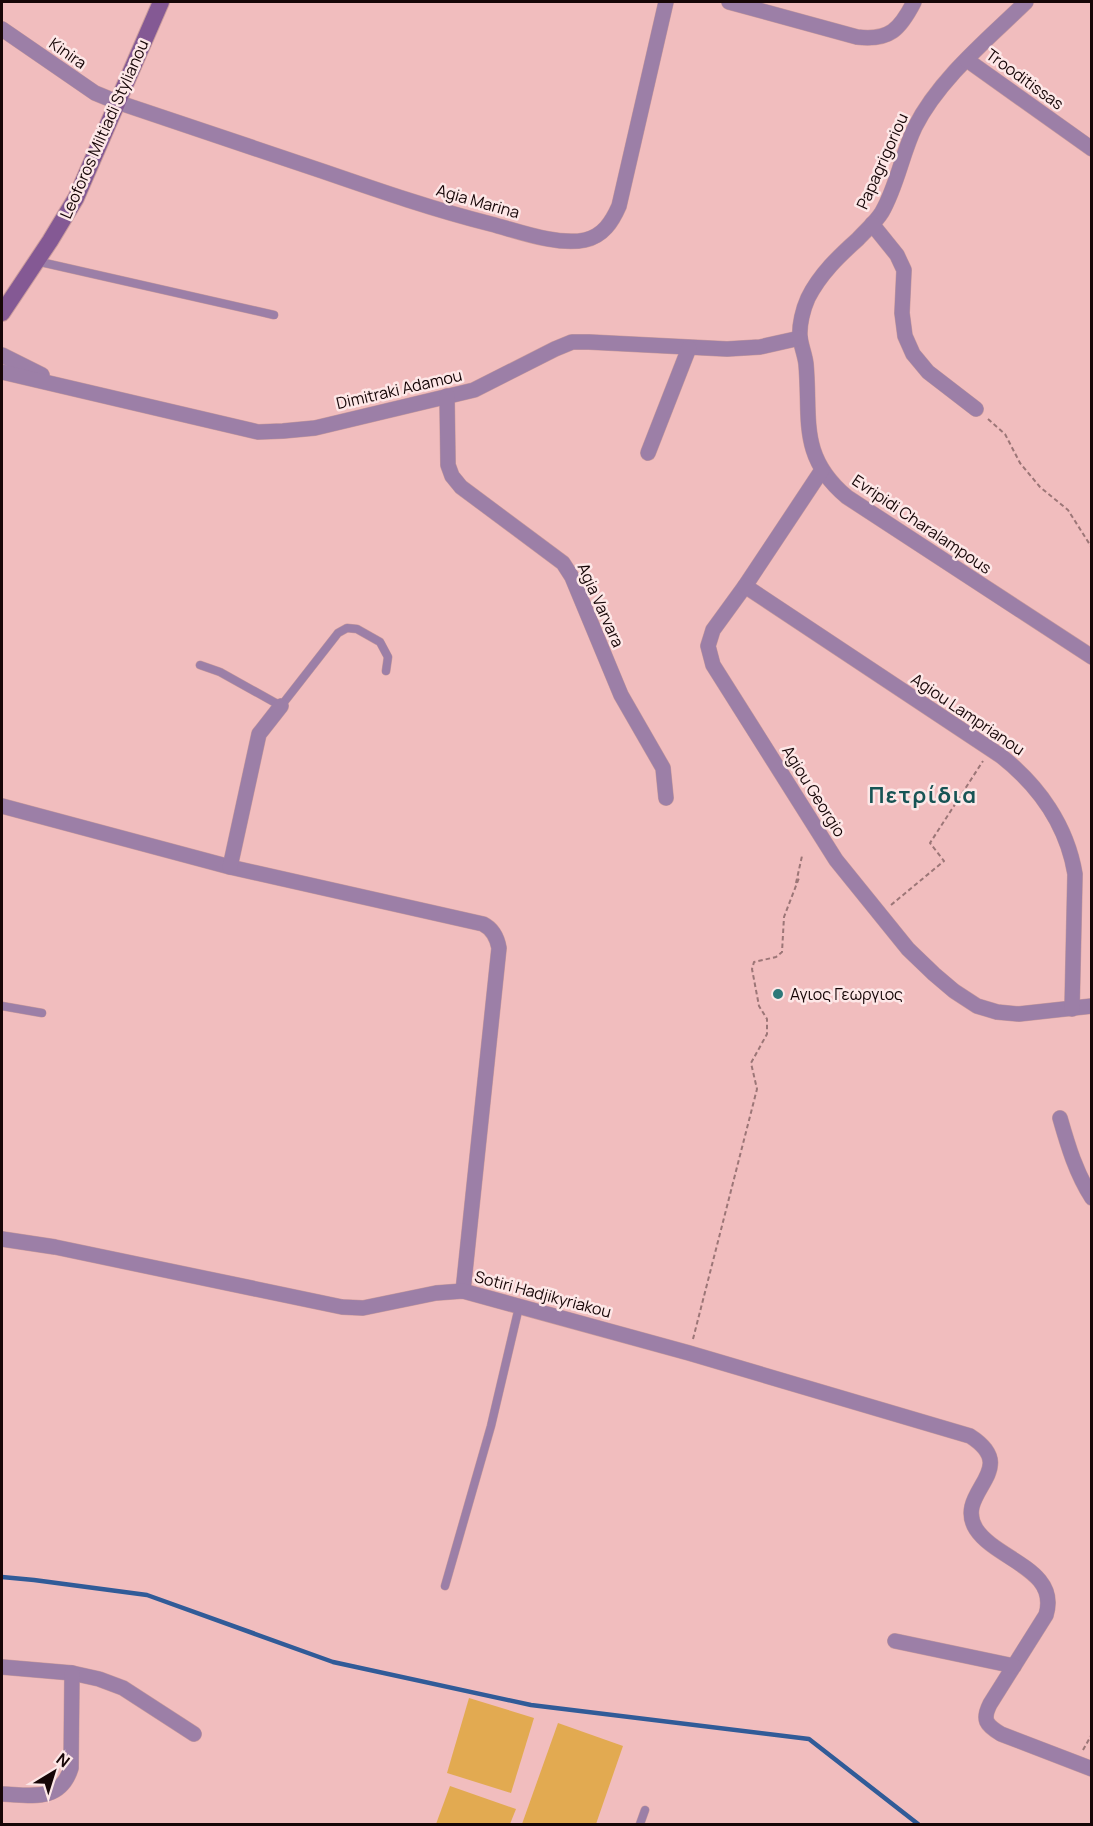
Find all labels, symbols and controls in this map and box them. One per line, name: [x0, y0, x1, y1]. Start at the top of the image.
street label: Kinira: [45, 32, 91, 74]
street label: Leoforos Miltiadi Stylianou: [54, 36, 154, 222]
street label: Trooditissas: [982, 43, 1068, 115]
street label: Papagrigoriou: [851, 110, 913, 212]
street label: Agia Marina: [434, 179, 522, 223]
street label: Dimitraki Adamou: [334, 364, 464, 414]
street label: Evripidi Charalampous: [848, 469, 996, 579]
street label: Agia Varvara: [573, 559, 629, 651]
street label: Agiou Lamprianou: [907, 668, 1029, 760]
street label: Agiou Georgio: [777, 741, 851, 841]
district label: Πετρίδια: [868, 780, 978, 810]
place label: Αγιος Γεωργιος: [790, 983, 903, 1005]
marker: Αγιος Γεωργιος: [771, 987, 785, 1001]
street label: Sotiri Hadjikyriakou: [472, 1265, 614, 1323]
north arrow: [24, 1742, 84, 1802]
text: N: [52, 1748, 75, 1772]

